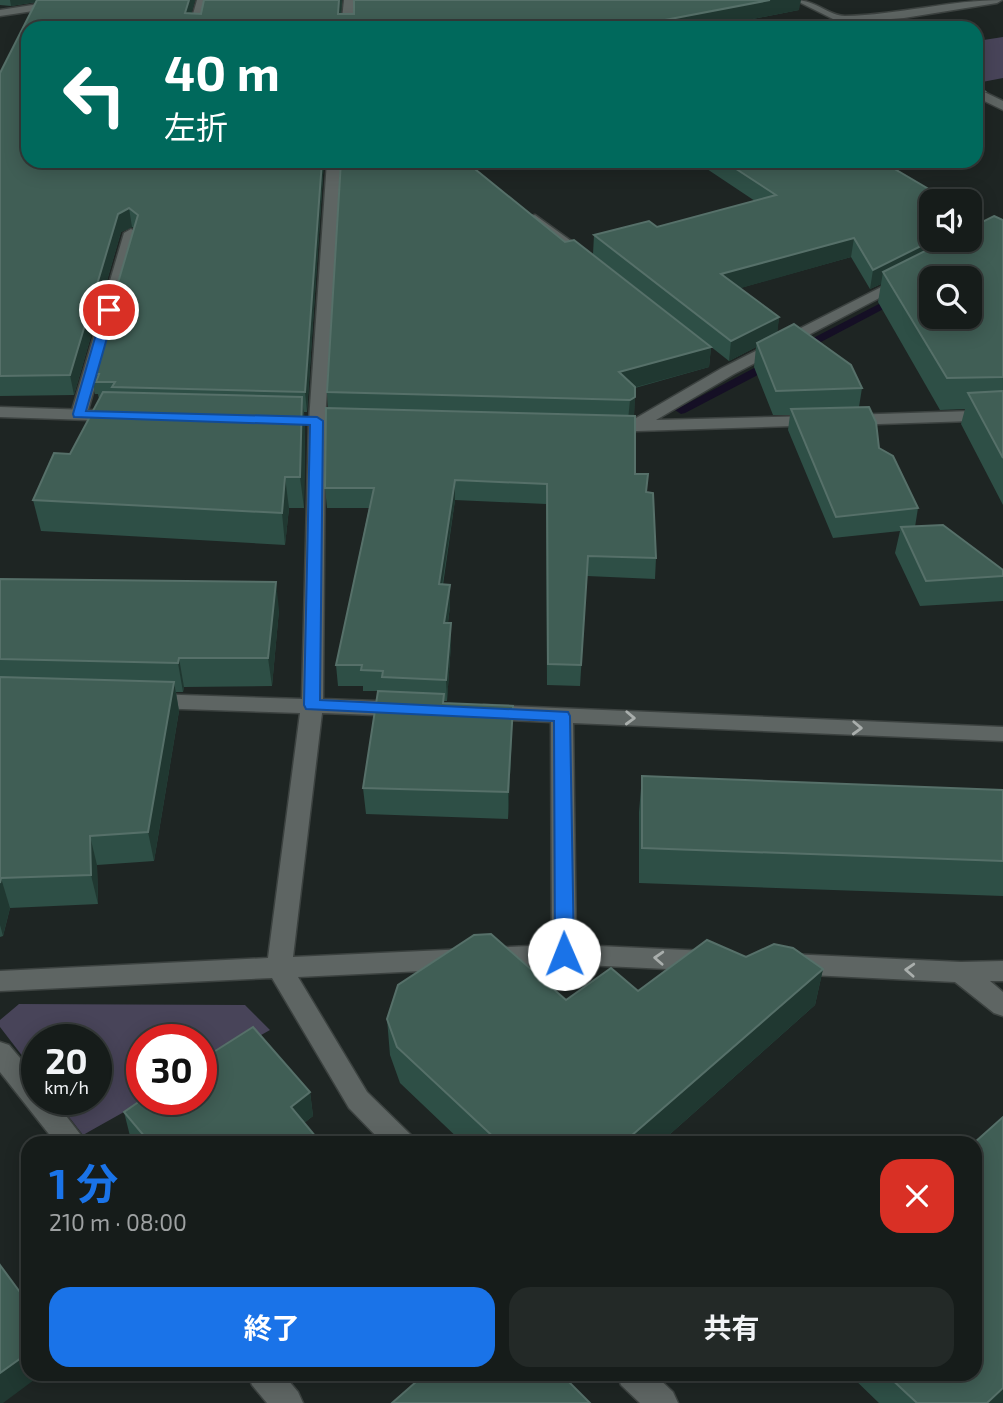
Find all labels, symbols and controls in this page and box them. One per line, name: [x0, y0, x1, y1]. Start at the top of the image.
text: 40 m: [164, 42, 280, 101]
icon: left: [49, 49, 140, 140]
text: 左折: [164, 107, 228, 145]
map controls: [919, 189, 982, 329]
button: sound: [919, 189, 982, 252]
button: search: [919, 266, 982, 329]
pin: [79, 280, 139, 340]
icon: arrive: [90, 291, 128, 329]
one-way arrow: [625, 711, 636, 726]
one-way arrow: [852, 720, 863, 735]
position arrow: [527, 917, 601, 991]
one-way arrow: [653, 951, 664, 966]
one-way arrow: [905, 962, 916, 977]
speed limit sign: 30: [126, 1024, 217, 1115]
text: 20: [45, 1039, 88, 1081]
text: km/h: [44, 1076, 89, 1098]
text: 1 分: [49, 1157, 118, 1207]
button: close: [880, 1159, 954, 1233]
text: 210 m · 08:00: [49, 1208, 187, 1236]
button: 終了: [49, 1287, 495, 1367]
button: 共有: [509, 1287, 954, 1367]

